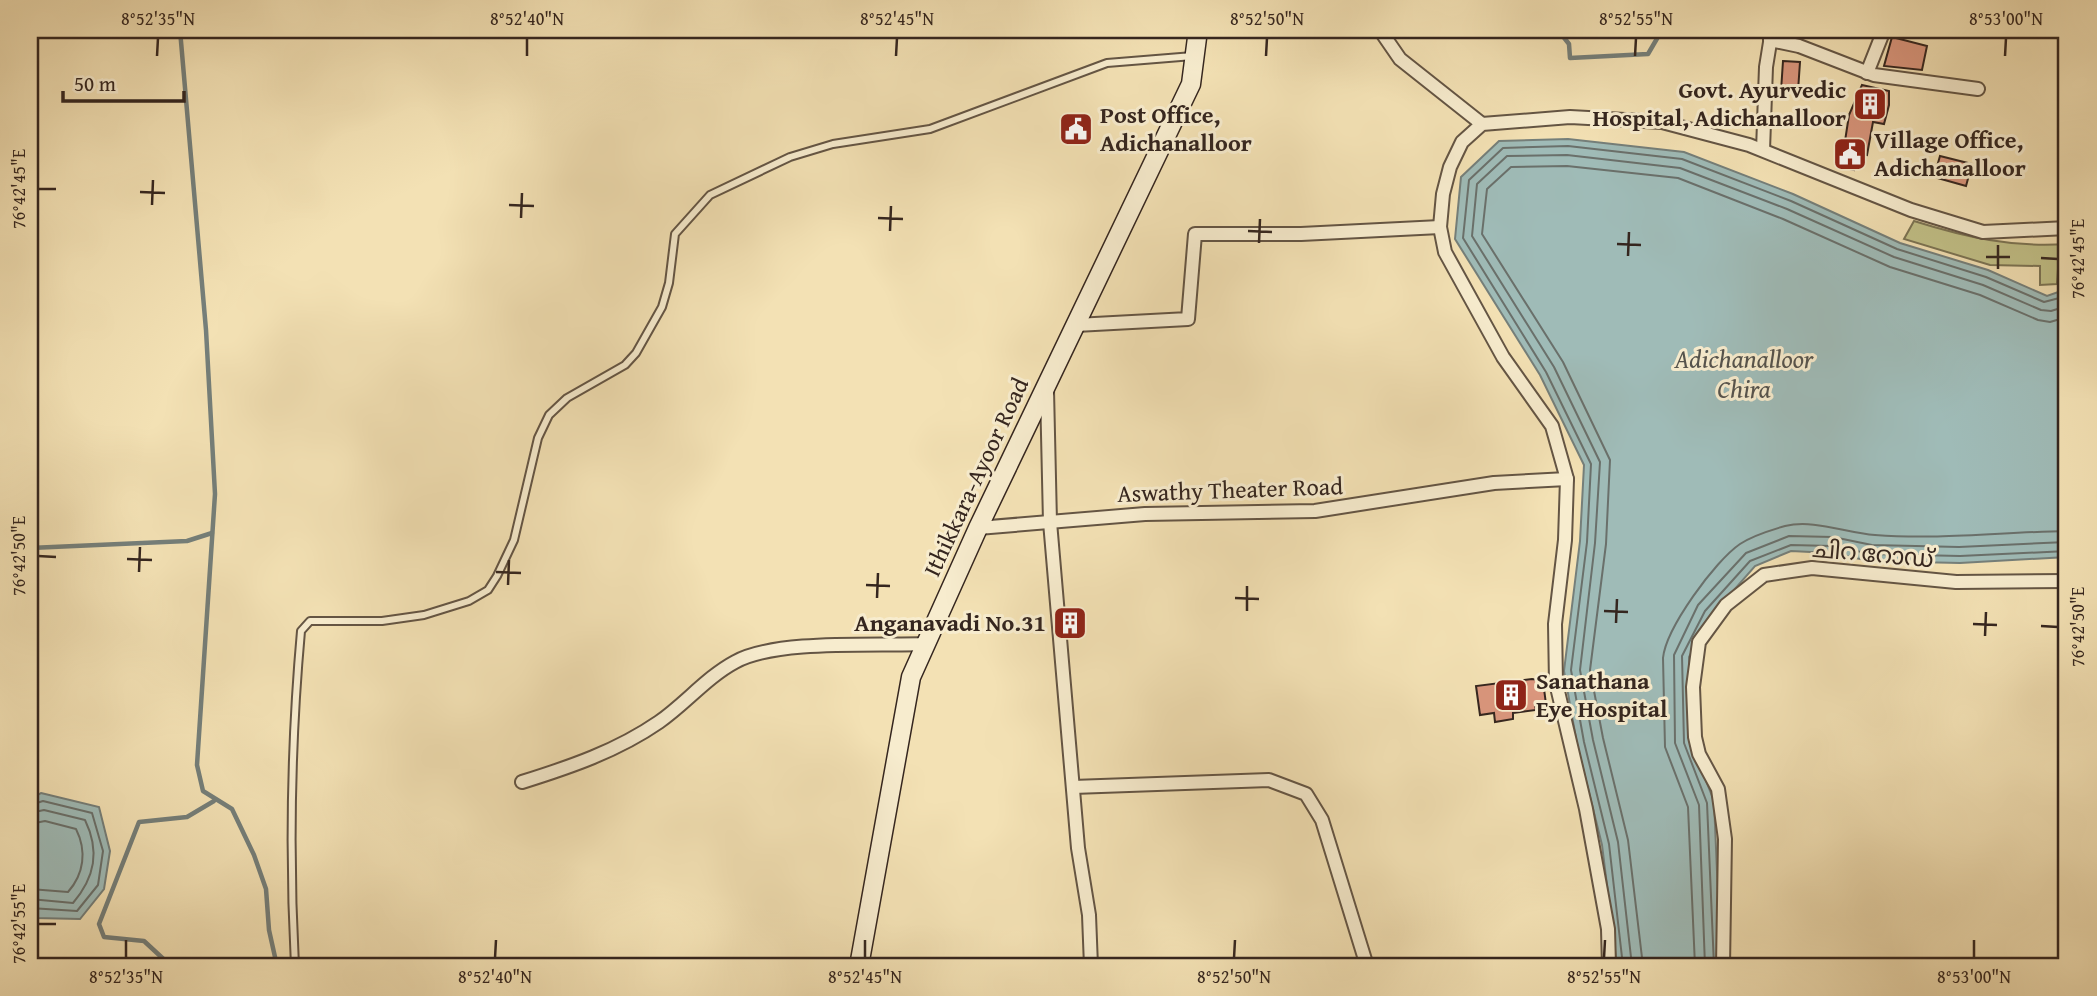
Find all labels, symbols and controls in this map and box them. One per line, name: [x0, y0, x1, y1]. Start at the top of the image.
text: 8°52'35"N: [121, 5, 195, 32]
text: 8°52'40"N: [490, 5, 564, 32]
text: 8°52'45"N: [860, 5, 934, 32]
text: 8°52'50"N: [1230, 5, 1304, 32]
text: 8°52'55"N: [1599, 5, 1673, 32]
text: 8°53'00"N: [1969, 5, 2043, 32]
scale bar: [63, 60, 184, 104]
text: 50 m: [74, 68, 116, 99]
place label: Govt. Ayurvedic Hospital, Adichanalloor: [1593, 72, 1846, 135]
building icon: Govt. Ayurvedic Hospital, Adichanalloor: [1851, 85, 1889, 123]
place label: Post Office, Adichanalloor: [1100, 97, 1252, 160]
public building icon: Post Office, Adichanalloor: [1057, 110, 1095, 148]
place label: Village Office, Adichanalloor: [1874, 122, 2026, 185]
public building icon: Village Office, Adichanalloor: [1831, 135, 1869, 173]
text: 76°42'45"E: [5, 149, 32, 229]
text: 76°42'45"E: [2064, 219, 2091, 299]
water label: Adichanalloor Chira: [1674, 339, 1815, 408]
street label: Ithikkara-Ayoor Road: [914, 371, 1037, 582]
street label: Aswathy Theater Road: [1116, 468, 1344, 511]
text: 76°42'50"E: [5, 516, 32, 596]
street label: ചിറ റോഡ്: [1811, 531, 1937, 576]
text: 76°42'50"E: [2064, 587, 2091, 667]
building icon: Anganavadi No.31: [1051, 604, 1089, 642]
place label: Anganavadi No.31: [854, 605, 1046, 640]
place label: Sanathana Eye Hospital: [1536, 663, 1668, 726]
building icon: Sanathana Eye Hospital: [1492, 676, 1530, 714]
text: 76°42'55"E: [5, 884, 32, 964]
text: 8°52'35"N: [89, 963, 163, 990]
text: 8°52'40"N: [458, 963, 532, 990]
text: 8°52'45"N: [828, 963, 902, 990]
text: 8°52'50"N: [1197, 963, 1271, 990]
text: 8°52'55"N: [1567, 963, 1641, 990]
text: 8°53'00"N: [1937, 963, 2011, 990]

